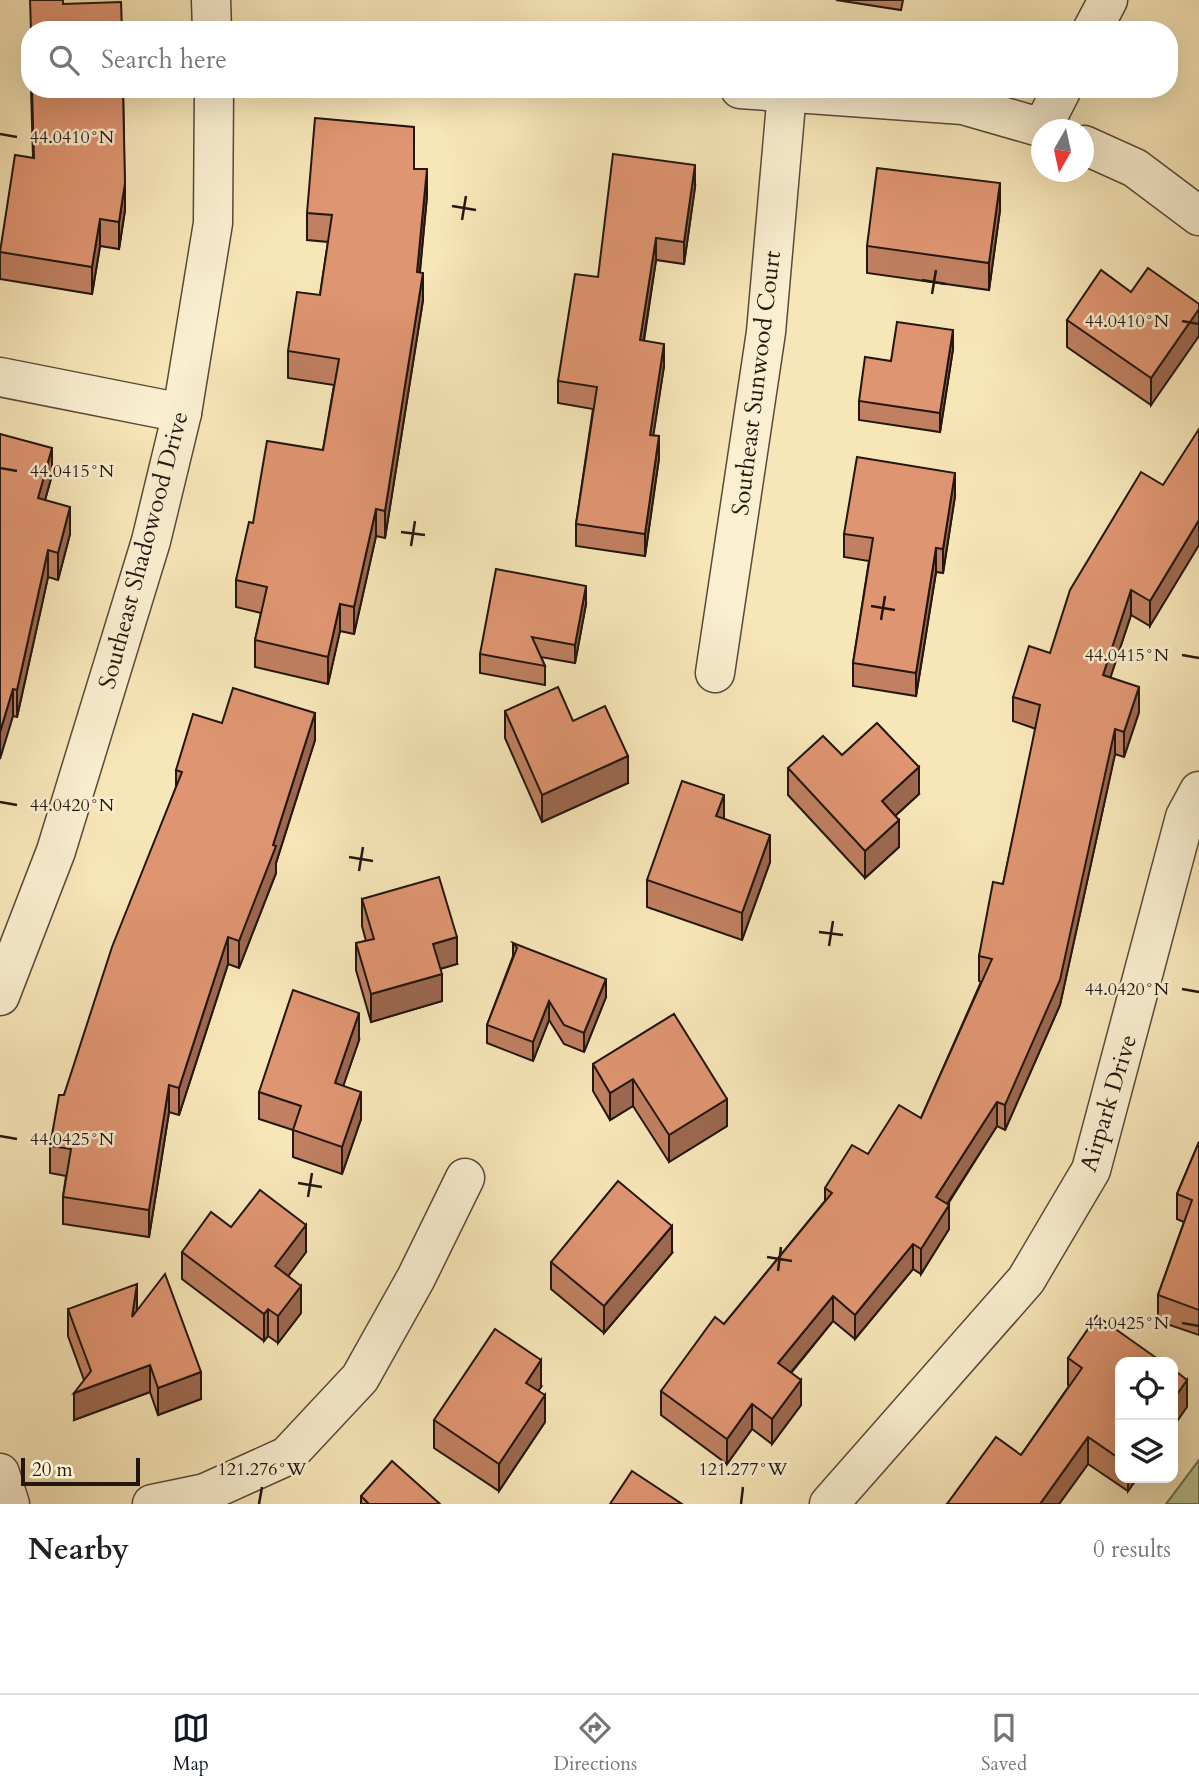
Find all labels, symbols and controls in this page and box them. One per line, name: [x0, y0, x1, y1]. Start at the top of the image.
search box: [21, 21, 1178, 98]
icon: search: [45, 41, 83, 79]
text: Search here: [101, 42, 227, 77]
north arrow: [1031, 119, 1094, 182]
text: 44.0410°N: [30, 125, 115, 150]
street label: Southeast Sunwood Court: [724, 248, 789, 517]
text: 44.0410°N: [1085, 309, 1170, 334]
street label: Southeast Shadowood Drive: [91, 408, 196, 693]
text: 44.0415°N: [30, 459, 115, 484]
text: 44.0415°N: [1085, 643, 1170, 668]
text: 44.0420°N: [30, 793, 115, 818]
text: 44.0420°N: [1085, 977, 1170, 1002]
street label: Airpark Drive: [1072, 1031, 1145, 1176]
text: 44.0425°N: [30, 1127, 115, 1152]
text: 44.0425°N: [1085, 1311, 1170, 1336]
map controls: [1115, 1357, 1178, 1483]
button: locate: [1115, 1357, 1178, 1420]
button: layers: [1115, 1420, 1178, 1483]
scale bar: [21, 1455, 140, 1487]
text: 20 m: [32, 1457, 73, 1483]
text: 121.276°W: [218, 1457, 307, 1482]
text: 121.277°W: [699, 1457, 788, 1482]
text: Nearby: [28, 1529, 129, 1570]
text: 0 results: [1093, 1534, 1171, 1565]
tab: Map: [172, 1709, 210, 1777]
tab: Directions: [554, 1709, 637, 1777]
tab: Saved: [981, 1709, 1027, 1777]

